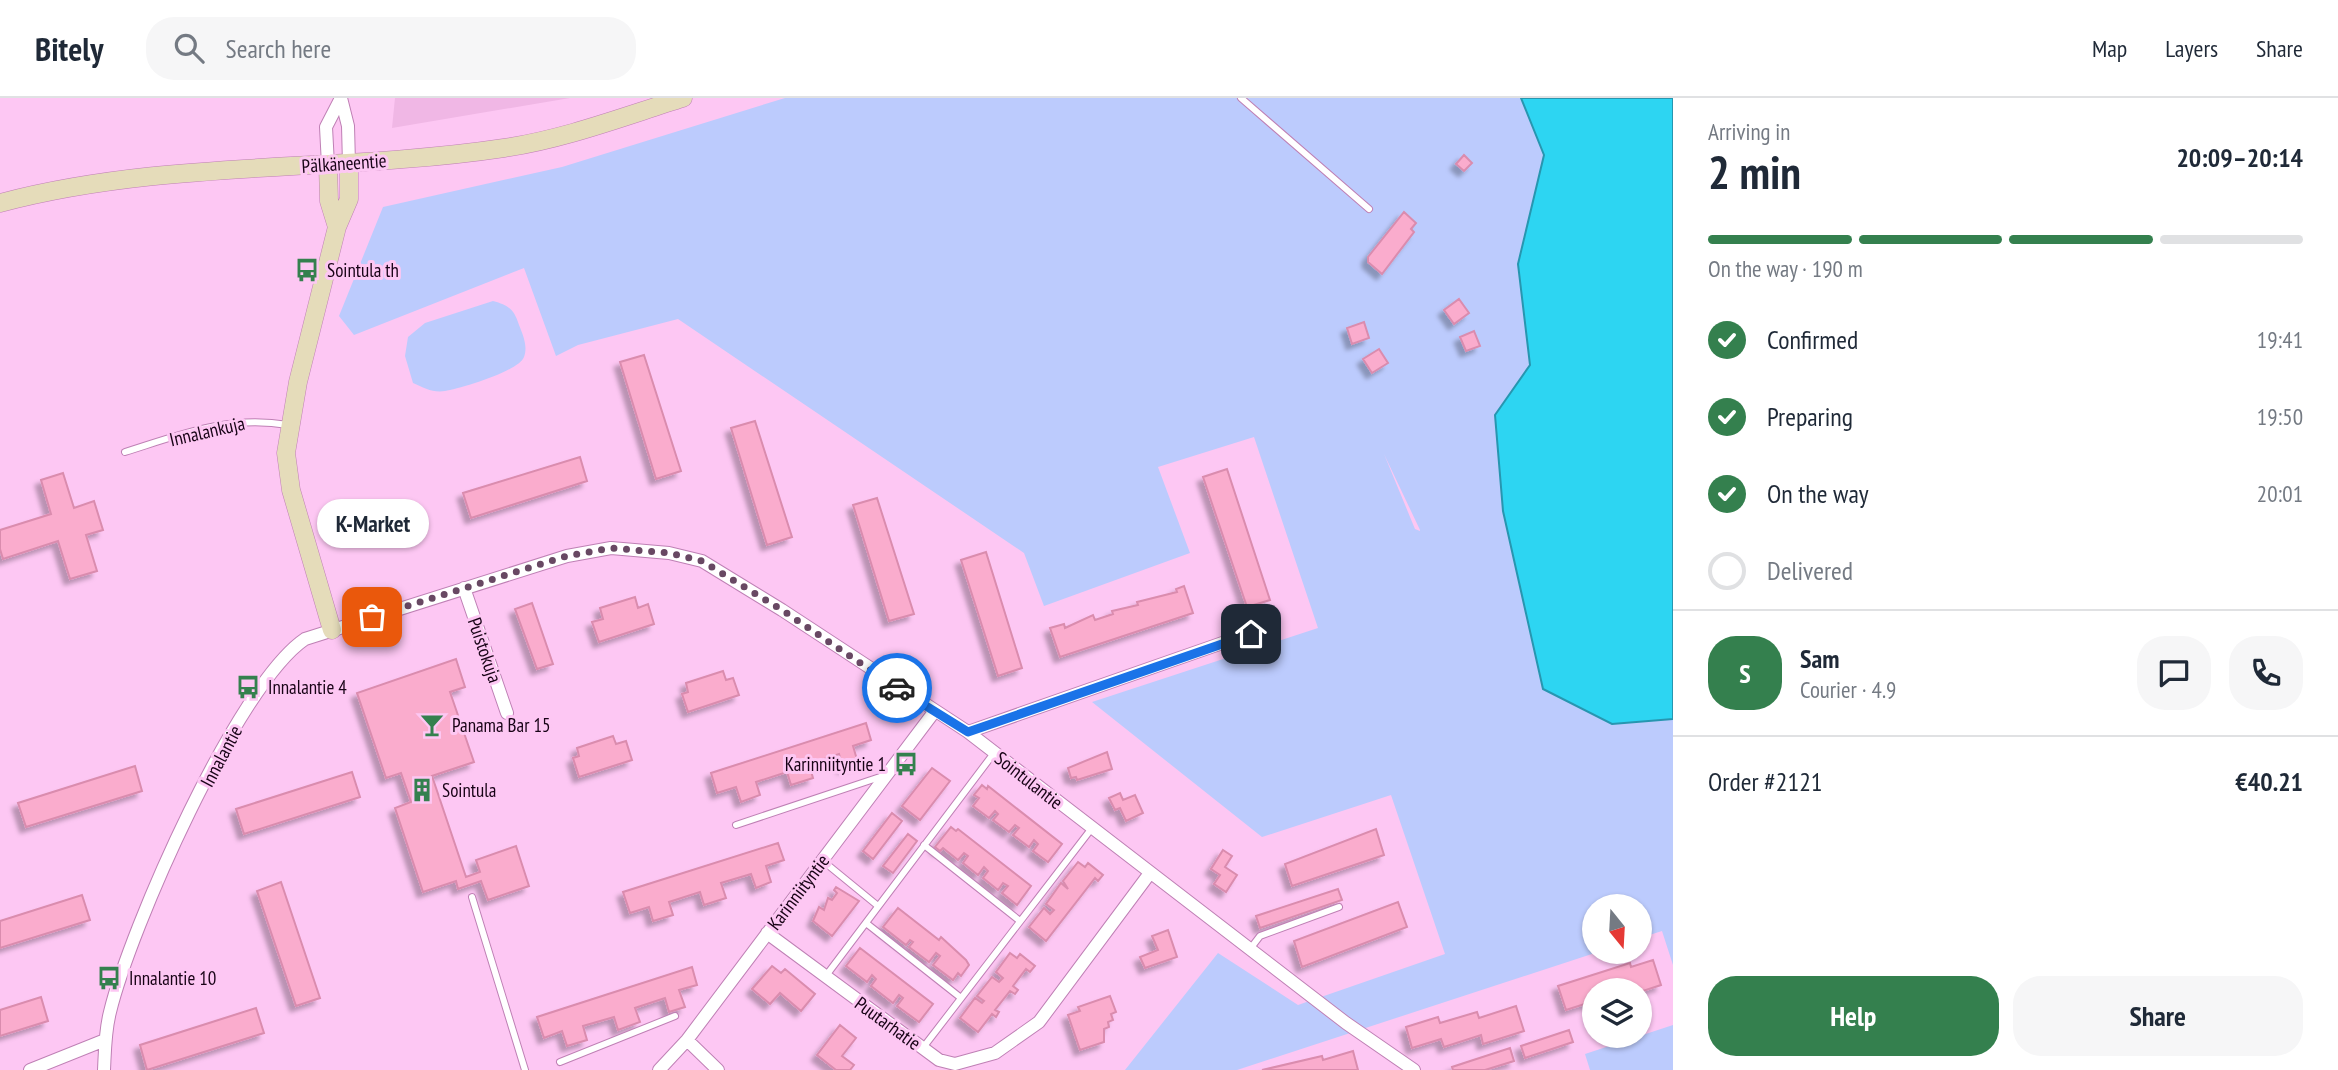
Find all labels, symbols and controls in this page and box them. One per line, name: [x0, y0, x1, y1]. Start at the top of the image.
search box: [146, 17, 636, 80]
text: Bitely: [35, 27, 104, 70]
icon: search: [170, 29, 208, 67]
text: Search here: [226, 32, 331, 65]
text: Map: [2092, 33, 2127, 64]
text: Layers: [2165, 33, 2218, 64]
text: Share: [2256, 33, 2303, 64]
text: Arriving in: [1708, 117, 1790, 146]
text: 20:09–20:14: [2176, 141, 2303, 174]
text: 2 min: [1708, 142, 1801, 202]
street label: Pälkäneentie: [301, 148, 387, 178]
text: On the way · 190 m: [1708, 254, 1863, 283]
bus stop icon: Sointula th: [293, 256, 321, 284]
place label: Sointula th: [327, 258, 399, 282]
icon: check: [1708, 321, 1746, 359]
text: Confirmed: [1767, 323, 1858, 356]
text: 19:41: [2257, 325, 2303, 354]
icon: check: [1708, 398, 1746, 436]
text: Preparing: [1767, 400, 1853, 433]
text: 19:50: [2257, 402, 2303, 431]
street label: Innalankuja: [167, 411, 247, 451]
icon: check: [1708, 475, 1746, 513]
text: On the way: [1767, 477, 1869, 510]
text: 20:01: [2257, 479, 2303, 508]
callout: K-Market: [316, 498, 428, 547]
text: K-Market: [336, 509, 410, 538]
text: Delivered: [1767, 554, 1853, 587]
pin: [342, 587, 402, 647]
icon: bag: [353, 598, 391, 636]
pin: [1221, 604, 1281, 664]
street label: Puistokuja: [463, 614, 507, 686]
icon: home: [1232, 615, 1270, 653]
button: chat: [2137, 636, 2211, 710]
button: phone: [2229, 636, 2303, 710]
text: Sam: [1800, 642, 1839, 675]
courier: [862, 653, 932, 723]
text: S: [1739, 657, 1751, 690]
icon: car: [878, 669, 916, 707]
bus stop icon: Innalantie 4: [234, 673, 262, 701]
place label: Innalantie 4: [268, 675, 347, 699]
text: Courier · 4.9: [1800, 675, 1896, 704]
bar icon: Panama Bar 15: [418, 711, 446, 739]
place label: Panama Bar 15: [452, 713, 550, 737]
street label: Innalantie: [195, 721, 247, 791]
street label: Sointulantie: [990, 746, 1068, 814]
bus stop icon: Karinniityntie 1: [892, 750, 920, 778]
place label: Karinniityntie 1: [785, 752, 886, 776]
text: Order #2121: [1708, 765, 1823, 798]
text: €40.21: [2235, 765, 2303, 798]
building icon: Sointula: [408, 776, 436, 804]
place label: Sointula: [442, 778, 496, 802]
street label: Karinniityntie: [762, 849, 834, 935]
north arrow: [1582, 894, 1652, 964]
map controls: [1582, 894, 1652, 1048]
bus stop icon: Innalantie 10: [95, 964, 123, 992]
place label: Innalantie 10: [129, 966, 216, 990]
button: Help: [1708, 976, 1999, 1056]
button: Share: [2013, 976, 2303, 1056]
button: layers: [1582, 978, 1652, 1048]
street label: Puutarhatie: [850, 991, 926, 1055]

